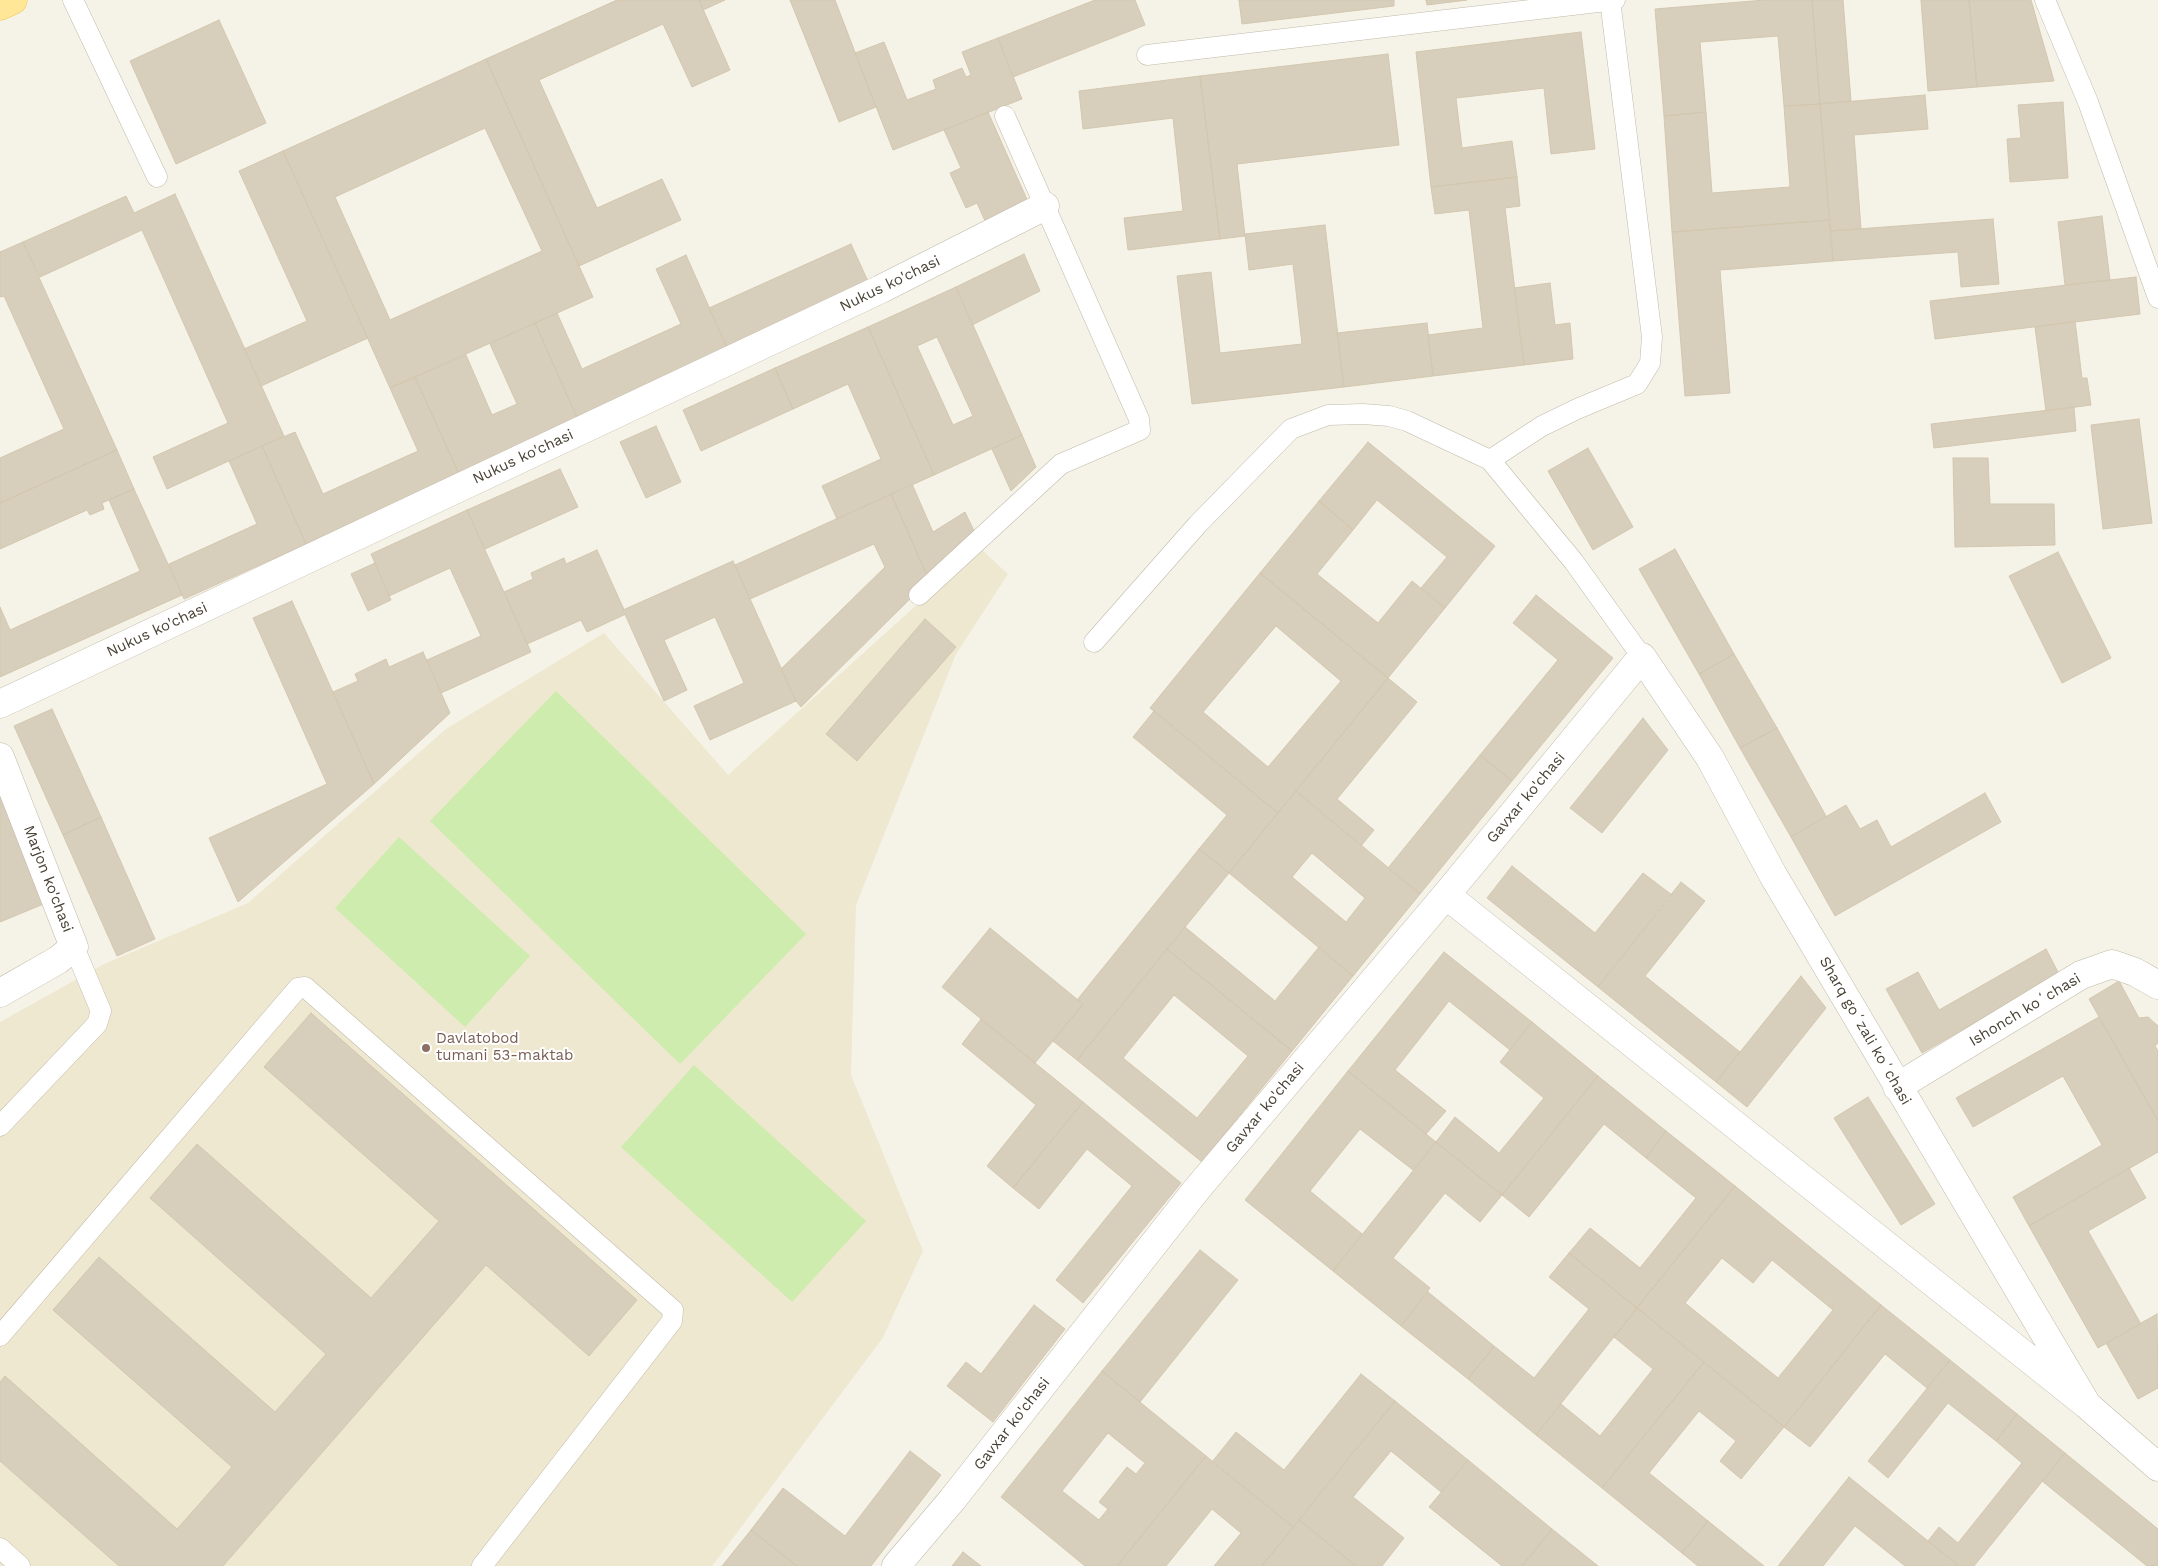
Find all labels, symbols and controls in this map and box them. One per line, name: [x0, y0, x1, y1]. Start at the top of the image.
street label: Nukus ko'chasi: [837, 252, 943, 316]
street label: Nukus ko'chasi: [470, 426, 576, 488]
street label: Nukus ko'chasi: [104, 599, 210, 661]
street label: Gavxar ko'chasi: [1483, 749, 1569, 847]
street label: Marjon ko'chasi: [19, 823, 77, 935]
street label: Sharq goʻzali koʻchasi: [1815, 954, 1915, 1108]
street label: Ishonch koʻchasi: [1966, 970, 2084, 1050]
place label: Davlatobod tumani 53-maktab: [436, 1030, 573, 1065]
marker: Davlatobod tumani 53-maktab: [420, 1042, 432, 1054]
street label: Gavxar ko'chasi: [1222, 1059, 1308, 1157]
street label: Gavxar ko'chasi: [970, 1374, 1054, 1474]

